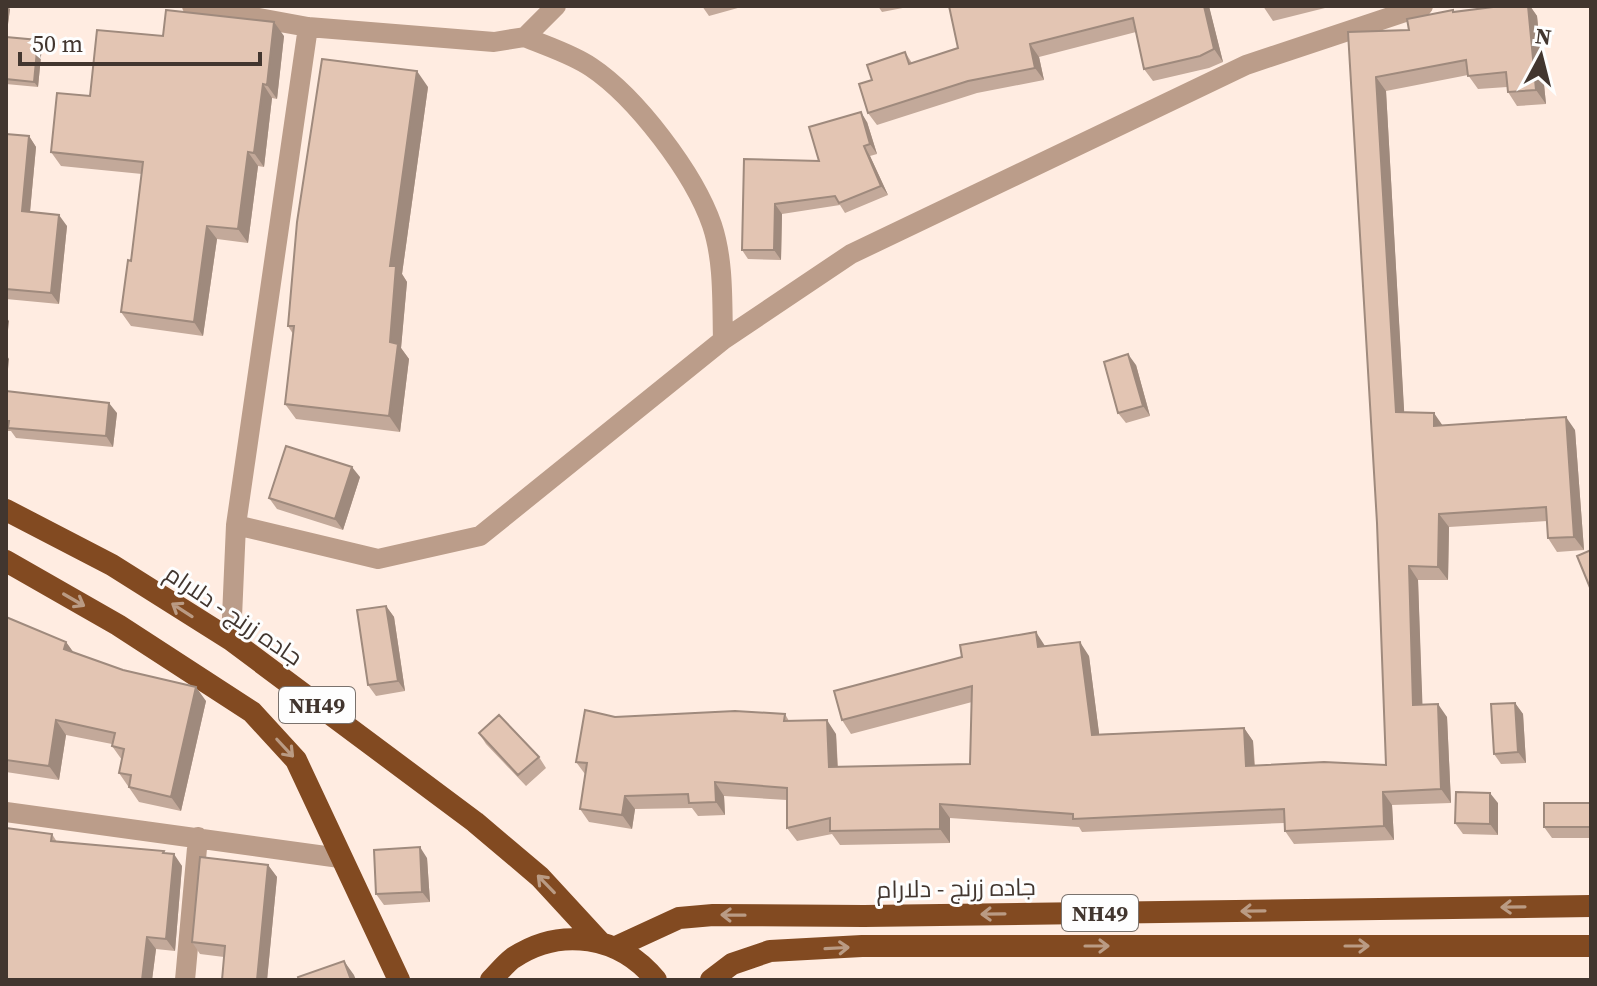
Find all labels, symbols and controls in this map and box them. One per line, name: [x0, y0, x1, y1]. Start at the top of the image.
scale bar: [20, 16, 260, 66]
north arrow: [1501, 16, 1581, 96]
text: N: [1534, 20, 1553, 52]
text: 50 m: [32, 27, 83, 60]
street label: جاده زرنج - دلارام: [159, 557, 309, 673]
one-way arrow: [62, 592, 85, 608]
one-way arrow: [172, 601, 194, 618]
road number: NH49: [279, 687, 355, 723]
one-way arrow: [276, 738, 294, 758]
street label: جاده زرنج - دلارام: [876, 870, 1036, 906]
one-way arrow: [536, 874, 555, 894]
road number: NH49: [1062, 895, 1138, 931]
one-way arrow: [1500, 899, 1527, 915]
one-way arrow: [1240, 903, 1267, 918]
one-way arrow: [980, 906, 1007, 922]
one-way arrow: [720, 907, 747, 923]
one-way arrow: [1083, 938, 1110, 954]
one-way arrow: [1343, 938, 1370, 954]
one-way arrow: [823, 940, 850, 955]

